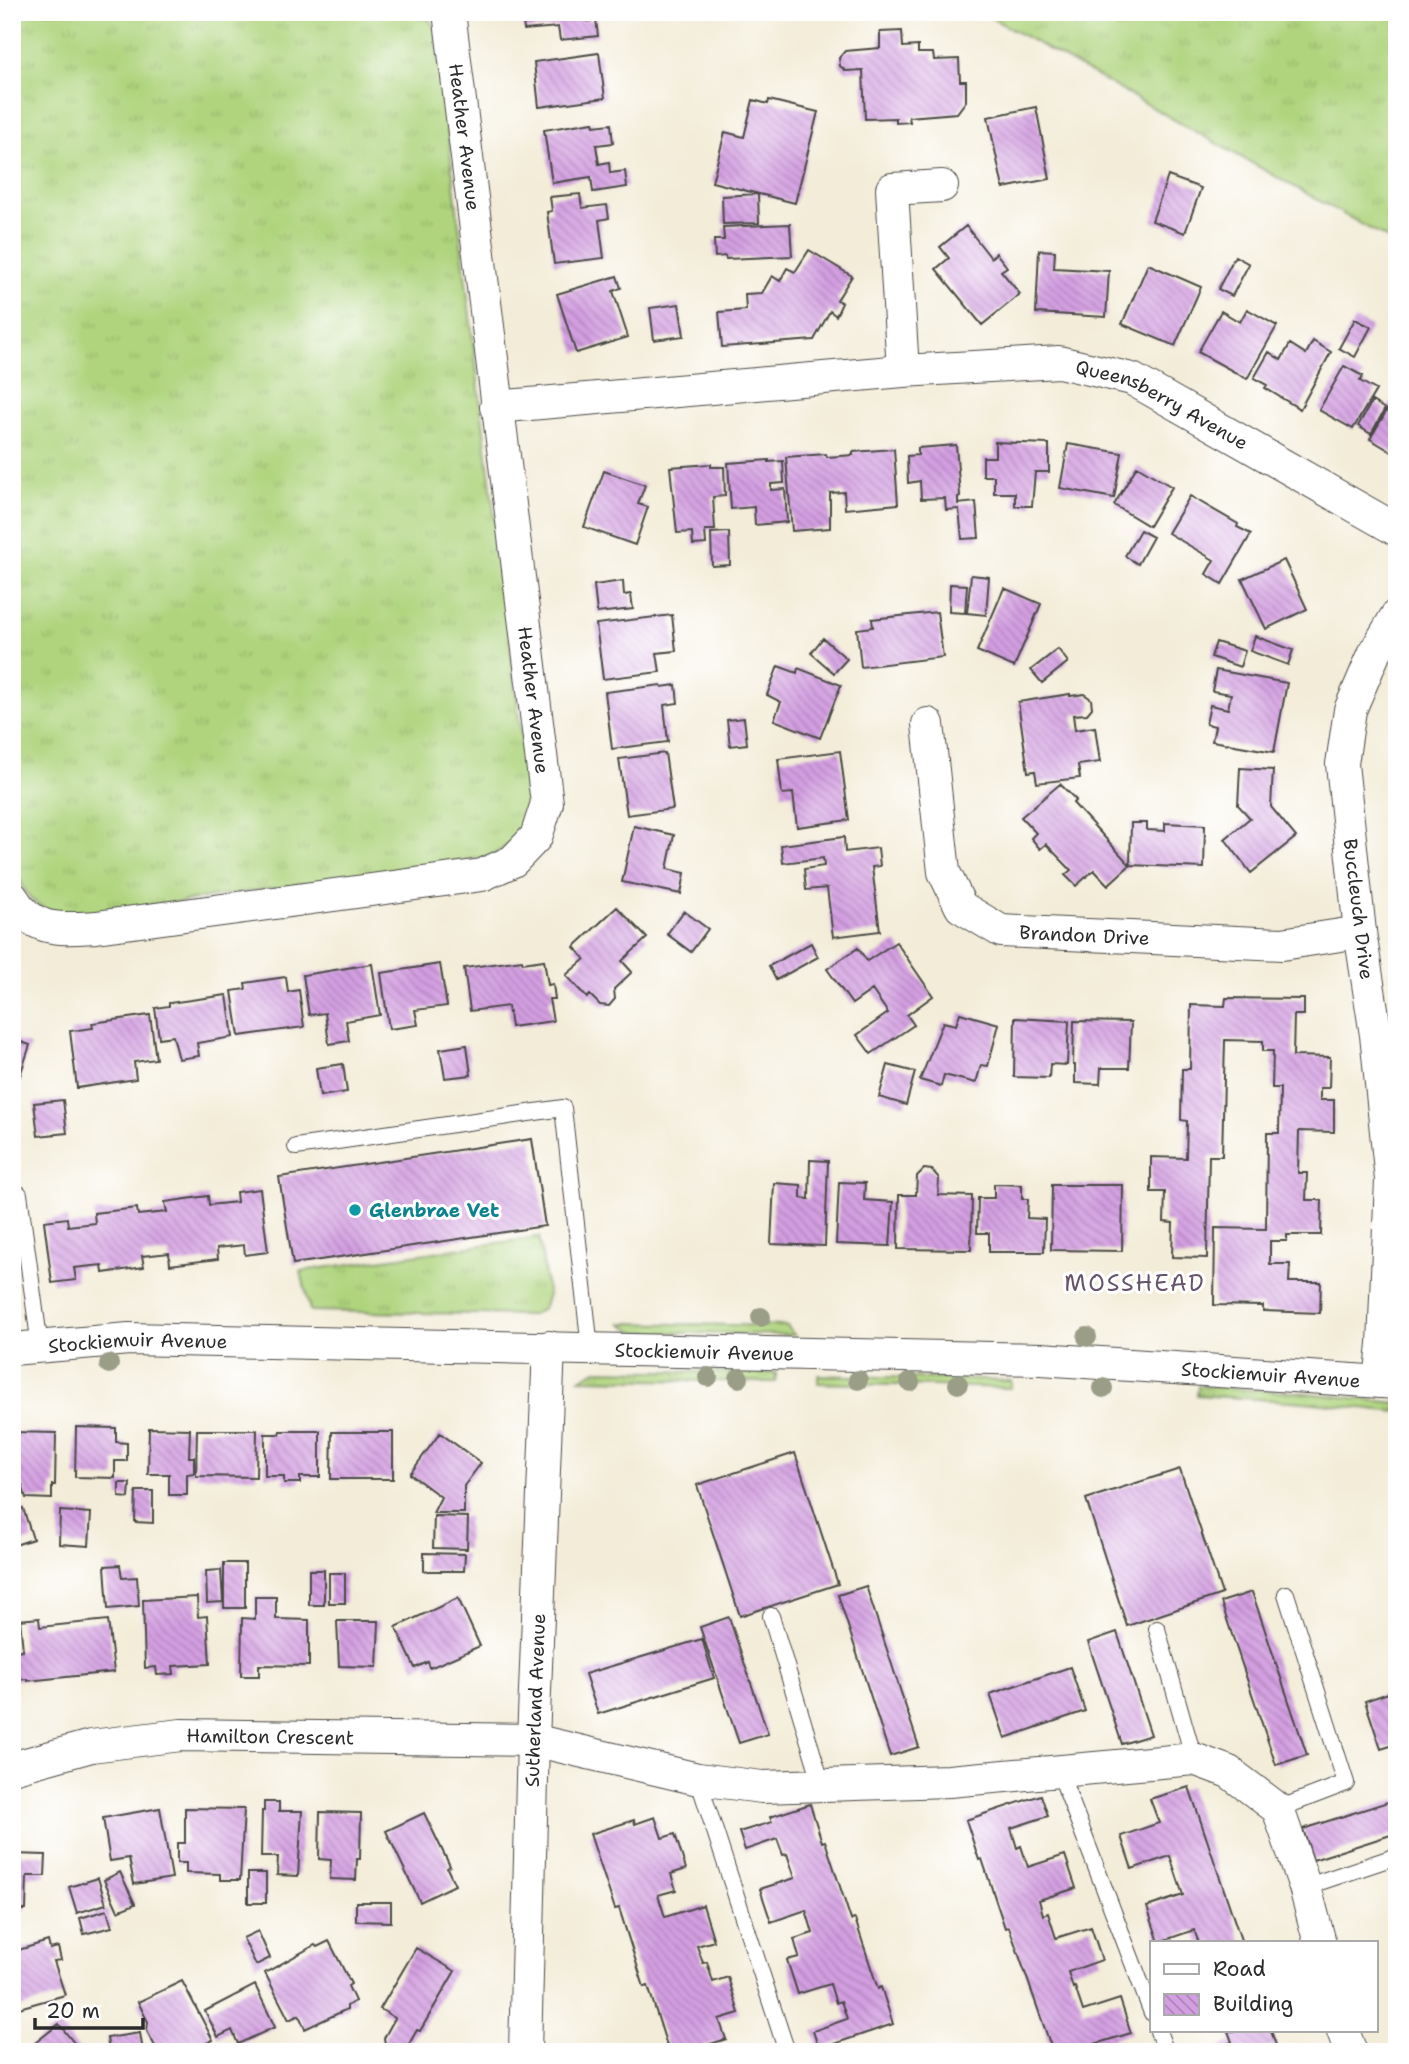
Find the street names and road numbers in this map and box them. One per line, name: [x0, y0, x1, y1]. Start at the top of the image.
street label: Heather Avenue: [443, 62, 486, 212]
street label: Queensberry Avenue: [1073, 354, 1252, 456]
street label: Heather Avenue: [512, 625, 555, 775]
street label: Buccleuch Drive: [1337, 837, 1380, 981]
street label: Brandon Drive: [1019, 920, 1150, 951]
street label: Stockiemuir Avenue: [47, 1327, 228, 1359]
street label: Stockiemuir Avenue: [614, 1338, 794, 1367]
street label: Stockiemuir Avenue: [1180, 1356, 1361, 1394]
street label: Sutherland Avenue: [520, 1613, 551, 1788]
street label: Hamilton Crescent: [186, 1723, 354, 1750]

